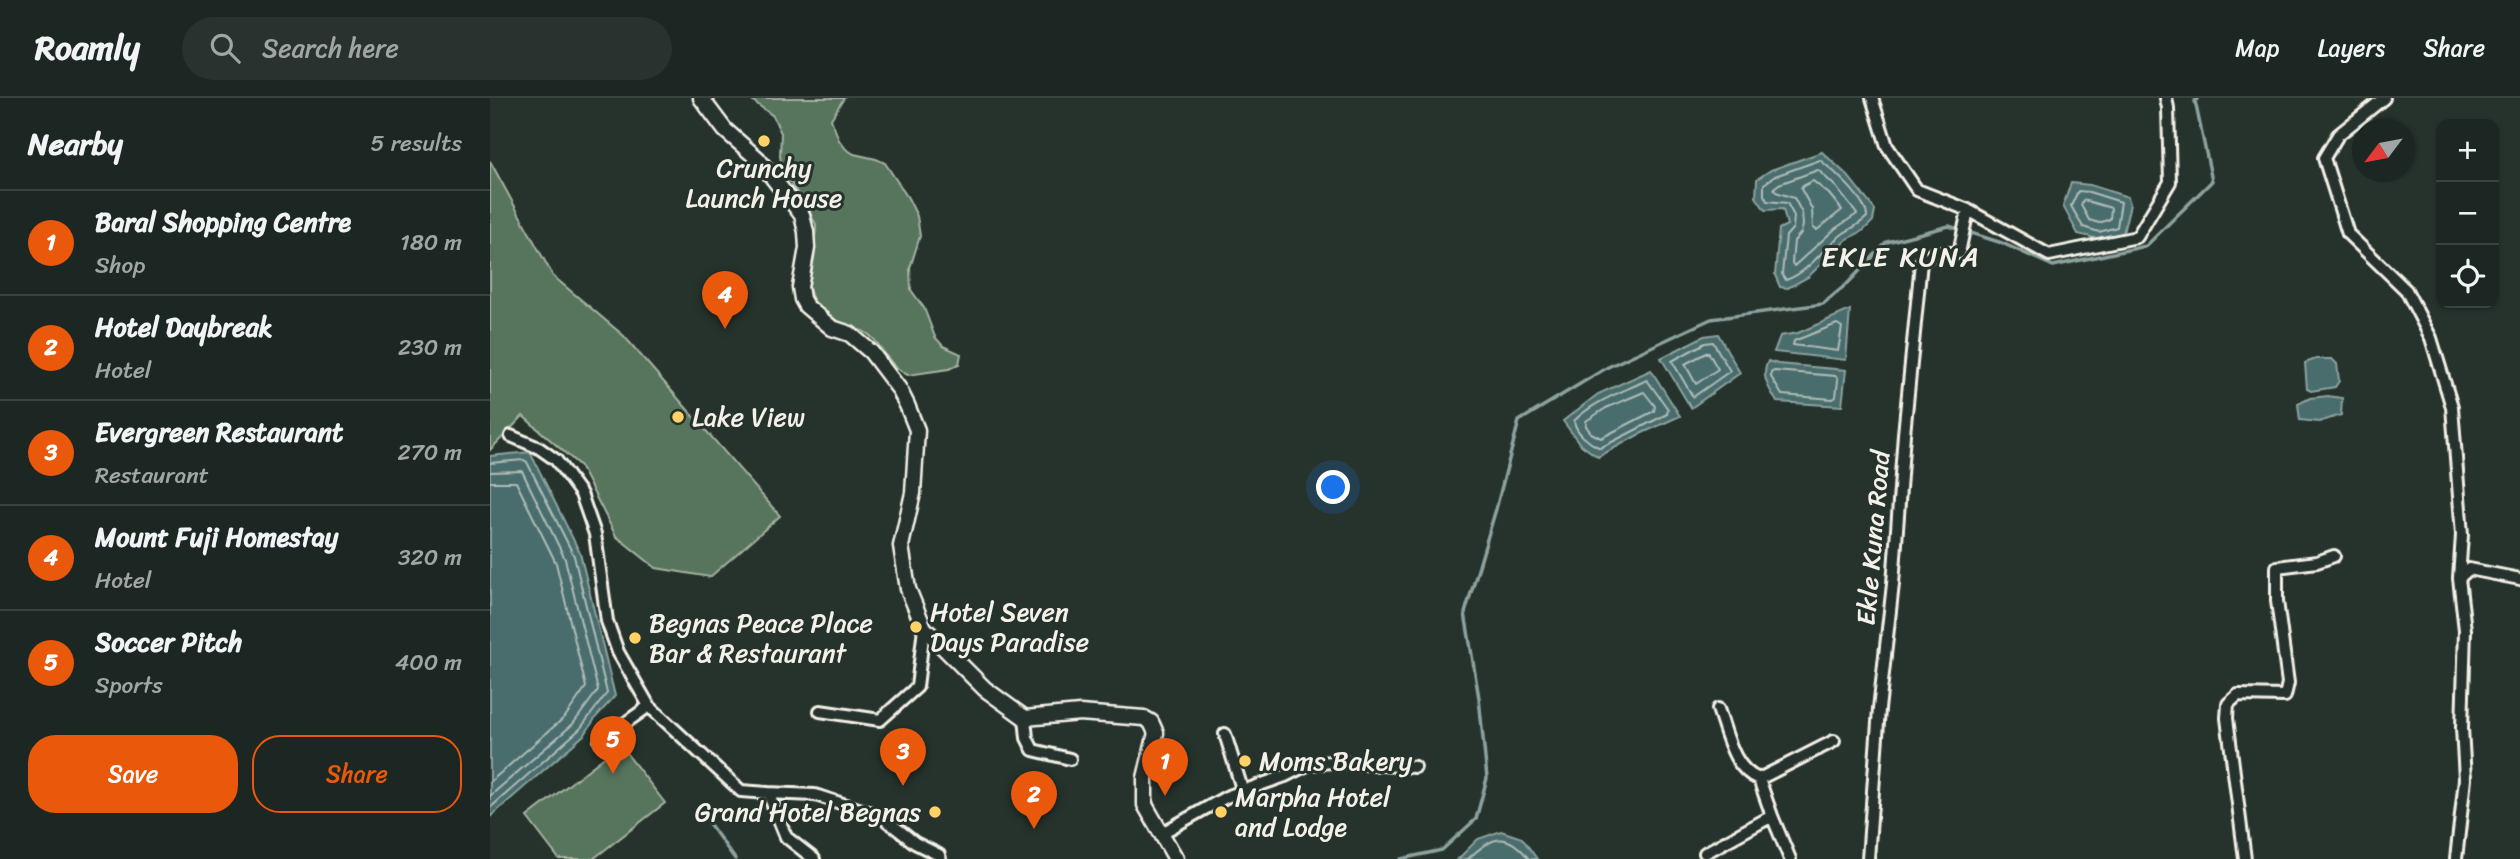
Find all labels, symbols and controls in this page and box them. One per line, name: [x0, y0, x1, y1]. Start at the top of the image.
search box: [182, 17, 672, 80]
text: Roamly: [35, 19, 140, 77]
text: Search here: [262, 25, 399, 71]
text: Map: [2235, 27, 2280, 69]
text: Layers: [2318, 27, 2385, 69]
text: Share: [2423, 27, 2485, 69]
icon: search: [206, 29, 244, 67]
text: Nearby: [28, 117, 123, 171]
north arrow: [2352, 119, 2415, 182]
map controls: [2436, 119, 2499, 308]
button: +: [2436, 119, 2499, 182]
text: 5 results: [371, 123, 462, 164]
marker: Crunchy Launch House: [756, 133, 772, 149]
place label: Crunchy Launch House: [686, 145, 842, 221]
button: −: [2436, 182, 2499, 245]
text: Baral Shopping Centre: [95, 199, 351, 245]
text: 1: [46, 222, 56, 263]
text: 180 m: [400, 222, 462, 263]
district label: EKLE KUNA: [1821, 232, 1981, 281]
text: Shop: [95, 245, 145, 286]
button: locate: [2436, 245, 2499, 308]
pin: 4: [702, 271, 748, 329]
text: Hotel Daybreak: [95, 304, 273, 350]
text: 2: [44, 327, 58, 368]
text: 230 m: [398, 327, 462, 368]
text: Hotel: [95, 350, 151, 391]
place label: Lake View: [692, 394, 805, 440]
text: Evergreen Restaurant: [95, 409, 343, 455]
marker: Lake View: [670, 409, 686, 425]
text: 3: [45, 432, 57, 473]
text: 270 m: [397, 432, 462, 473]
street label: Ekle Kuna Road: [1842, 446, 1904, 627]
text: Restaurant: [95, 455, 209, 496]
your location: [1316, 470, 1350, 504]
text: Mount Fuji Homestay: [95, 514, 338, 560]
text: 4: [44, 537, 58, 578]
text: 320 m: [398, 537, 462, 578]
text: Hotel: [95, 560, 151, 601]
place label: Hotel Seven Days Paradise: [930, 589, 1089, 665]
place label: Begnas Peace Place Bar & Restaurant: [649, 600, 873, 676]
text: Soccer Pitch: [95, 619, 242, 665]
marker: Hotel Seven Days Paradise: [908, 619, 924, 635]
marker: Begnas Peace Place Bar & Restaurant: [627, 630, 643, 646]
text: 5: [44, 642, 58, 683]
text: 400 m: [395, 642, 462, 683]
text: Sports: [95, 665, 163, 706]
pin: 5: [590, 716, 636, 774]
pin: 3: [880, 728, 926, 786]
button: Save: [28, 735, 238, 813]
button: Share: [252, 735, 462, 813]
pin: 1: [1142, 738, 1188, 796]
place label: Moms Bakery: [1259, 738, 1413, 784]
marker: Moms Bakery: [1237, 753, 1253, 769]
pin: 2: [1011, 771, 1057, 829]
place label: Marpha Hotel and Lodge: [1235, 774, 1391, 850]
place label: Grand Hotel Begnas: [695, 789, 921, 835]
marker: Grand Hotel Begnas: [927, 804, 943, 820]
marker: Marpha Hotel and Lodge: [1213, 804, 1229, 820]

